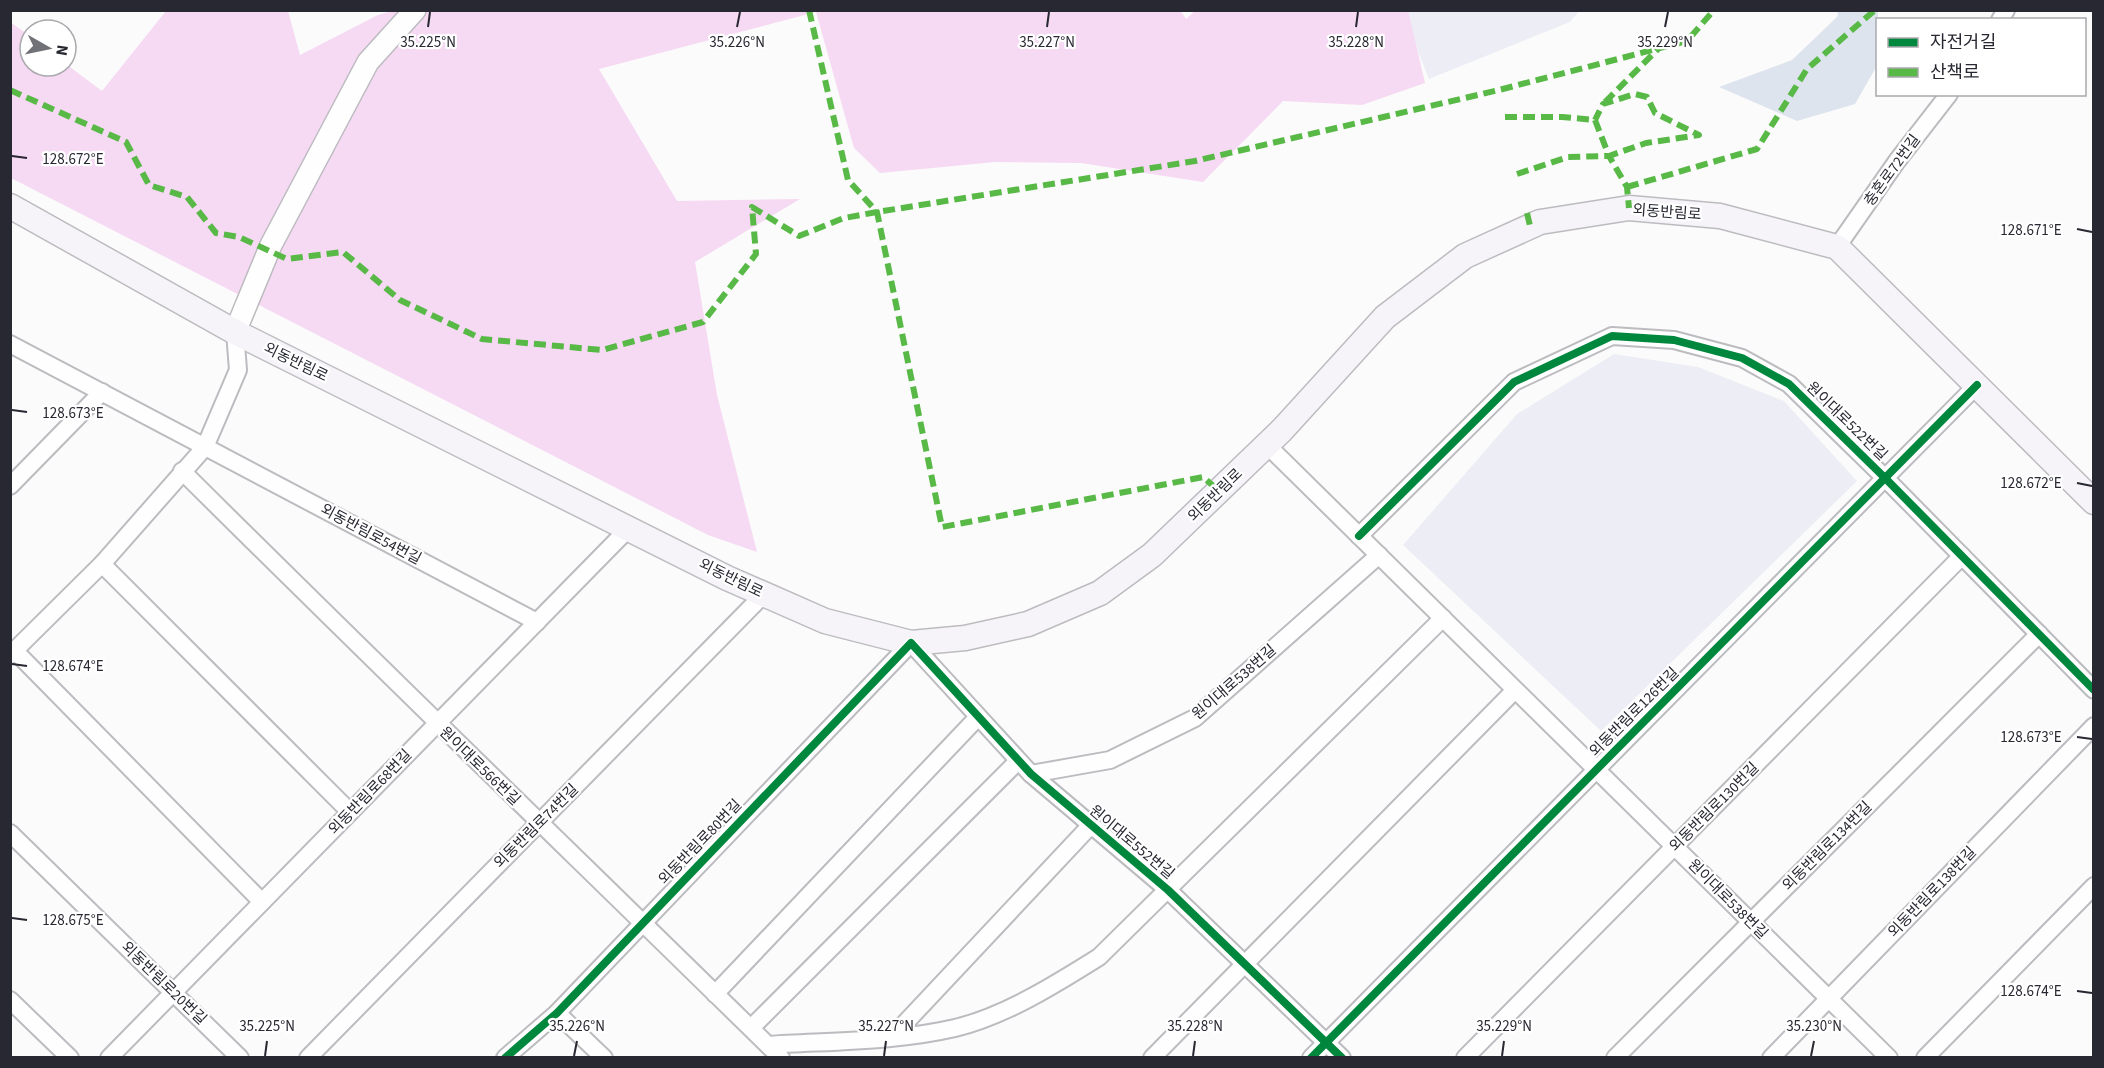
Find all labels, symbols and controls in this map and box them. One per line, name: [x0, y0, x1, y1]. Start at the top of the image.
north arrow: [18, 18, 78, 78]
legend: [1876, 18, 2086, 96]
text: 자전거길: [1930, 30, 1996, 55]
text: 35.225°N: [400, 32, 456, 53]
text: 35.226°N: [709, 32, 765, 53]
text: 35.227°N: [1019, 32, 1075, 53]
text: 35.228°N: [1328, 32, 1384, 53]
text: 35.229°N: [1637, 32, 1693, 53]
text: N: [50, 43, 74, 57]
text: 산책로: [1930, 60, 1980, 85]
street label: 충혼로72번길: [1859, 130, 1926, 210]
text: 128.672°E: [42, 149, 104, 170]
street label: 외동반림로: [1632, 200, 1702, 225]
text: 128.671°E: [2000, 220, 2062, 241]
street label: 외동반림로: [260, 338, 331, 387]
street label: 원이대로522번길: [1802, 377, 1892, 465]
text: 128.673°E: [42, 403, 104, 424]
street label: 외동반림로: [1183, 464, 1247, 527]
text: 128.672°E: [2000, 473, 2062, 494]
street label: 외동반림로54번길: [317, 499, 425, 570]
street label: 외동반림로: [695, 554, 766, 603]
street label: 원이대로538번길: [1188, 640, 1281, 725]
text: 128.674°E: [42, 656, 104, 677]
street label: 외동반림로126번길: [1585, 663, 1684, 762]
street label: 원이대로566번길: [435, 722, 525, 810]
text: 128.673°E: [2000, 727, 2062, 748]
street label: 외동반림로68번길: [324, 745, 417, 840]
street label: 외동반림로130번길: [1665, 758, 1764, 857]
street label: 외동반림로74번길: [490, 780, 583, 873]
street label: 외동반림로80번길: [654, 795, 747, 890]
street label: 외동반림로134번길: [1778, 797, 1877, 896]
street label: 원이대로552번길: [1085, 801, 1179, 884]
street label: 외동반림로138번길: [1883, 842, 1981, 942]
street label: 원이대로538번길: [1683, 855, 1772, 944]
text: 128.675°E: [42, 910, 104, 931]
street label: 외동반림로20번길: [116, 937, 211, 1030]
text: 128.674°E: [2000, 981, 2062, 1002]
text: 35.225°N: [239, 1016, 295, 1037]
text: 35.226°N: [549, 1016, 605, 1037]
text: 35.227°N: [858, 1016, 914, 1037]
text: 35.228°N: [1167, 1016, 1223, 1037]
text: 35.229°N: [1476, 1016, 1532, 1037]
text: 35.230°N: [1786, 1016, 1842, 1037]

